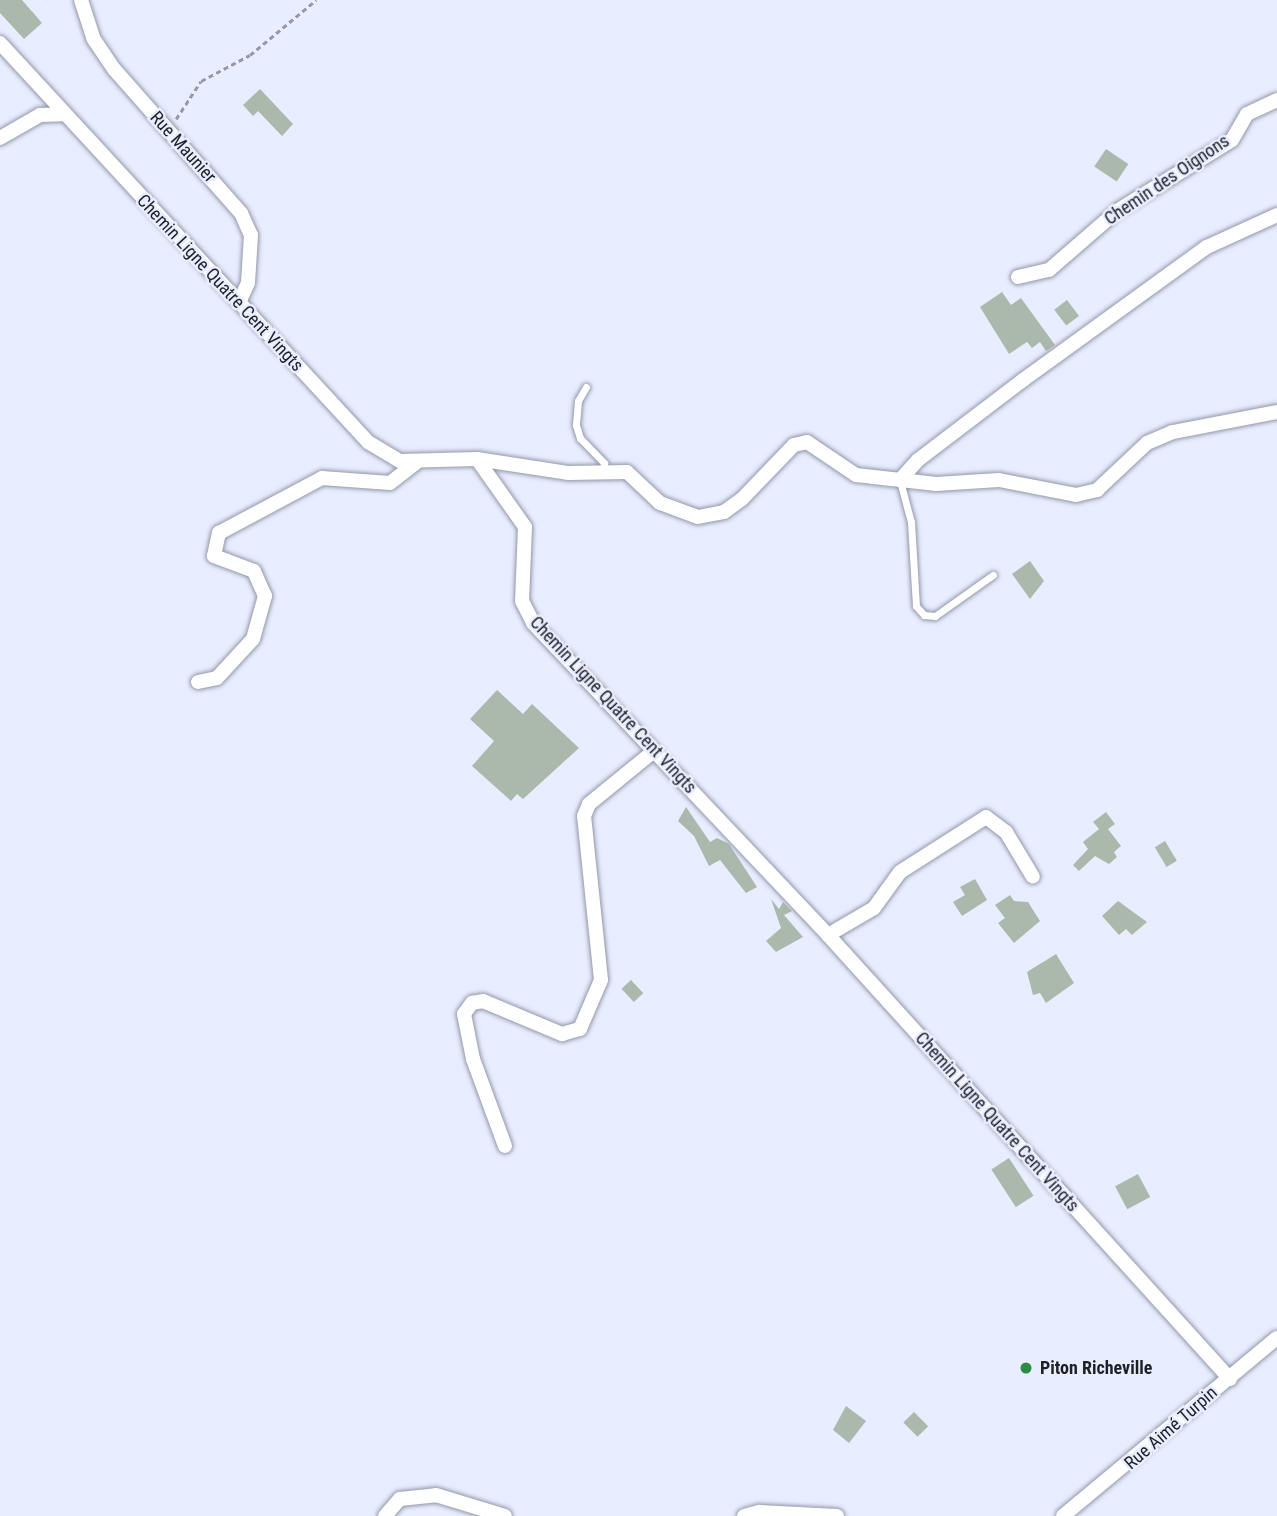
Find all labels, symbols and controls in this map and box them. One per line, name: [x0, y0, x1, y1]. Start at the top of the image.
street label: Rue Maunier: [145, 107, 221, 187]
street label: Chemin des Oignons: [1100, 130, 1234, 230]
street label: Chemin Ligne Quatre Cent Vingts: [132, 190, 308, 376]
street label: Chemin Ligne Quatre Cent Vingts: [525, 612, 701, 798]
street label: Chemin Ligne Quatre Cent Vingts: [911, 1028, 1083, 1216]
place label: Piton Richeville: [1040, 1357, 1152, 1379]
marker: Piton Richeville: [1018, 1360, 1034, 1376]
street label: Rue Aimé Turpin: [1120, 1382, 1222, 1474]

